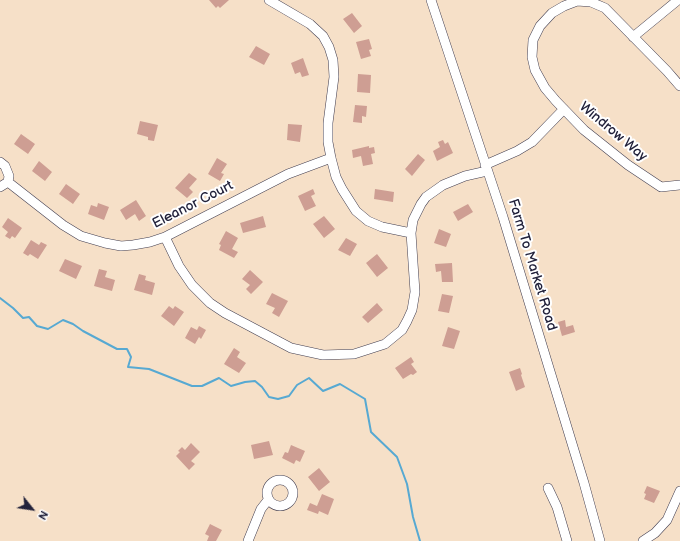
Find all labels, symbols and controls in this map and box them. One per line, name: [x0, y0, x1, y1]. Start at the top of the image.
street label: Windrow Way: [576, 99, 650, 165]
street label: Eleanor Court: [150, 177, 236, 233]
street label: Farm To Market Road: [504, 197, 560, 333]
north arrow: [12, 489, 52, 529]
text: N: [35, 508, 51, 522]

